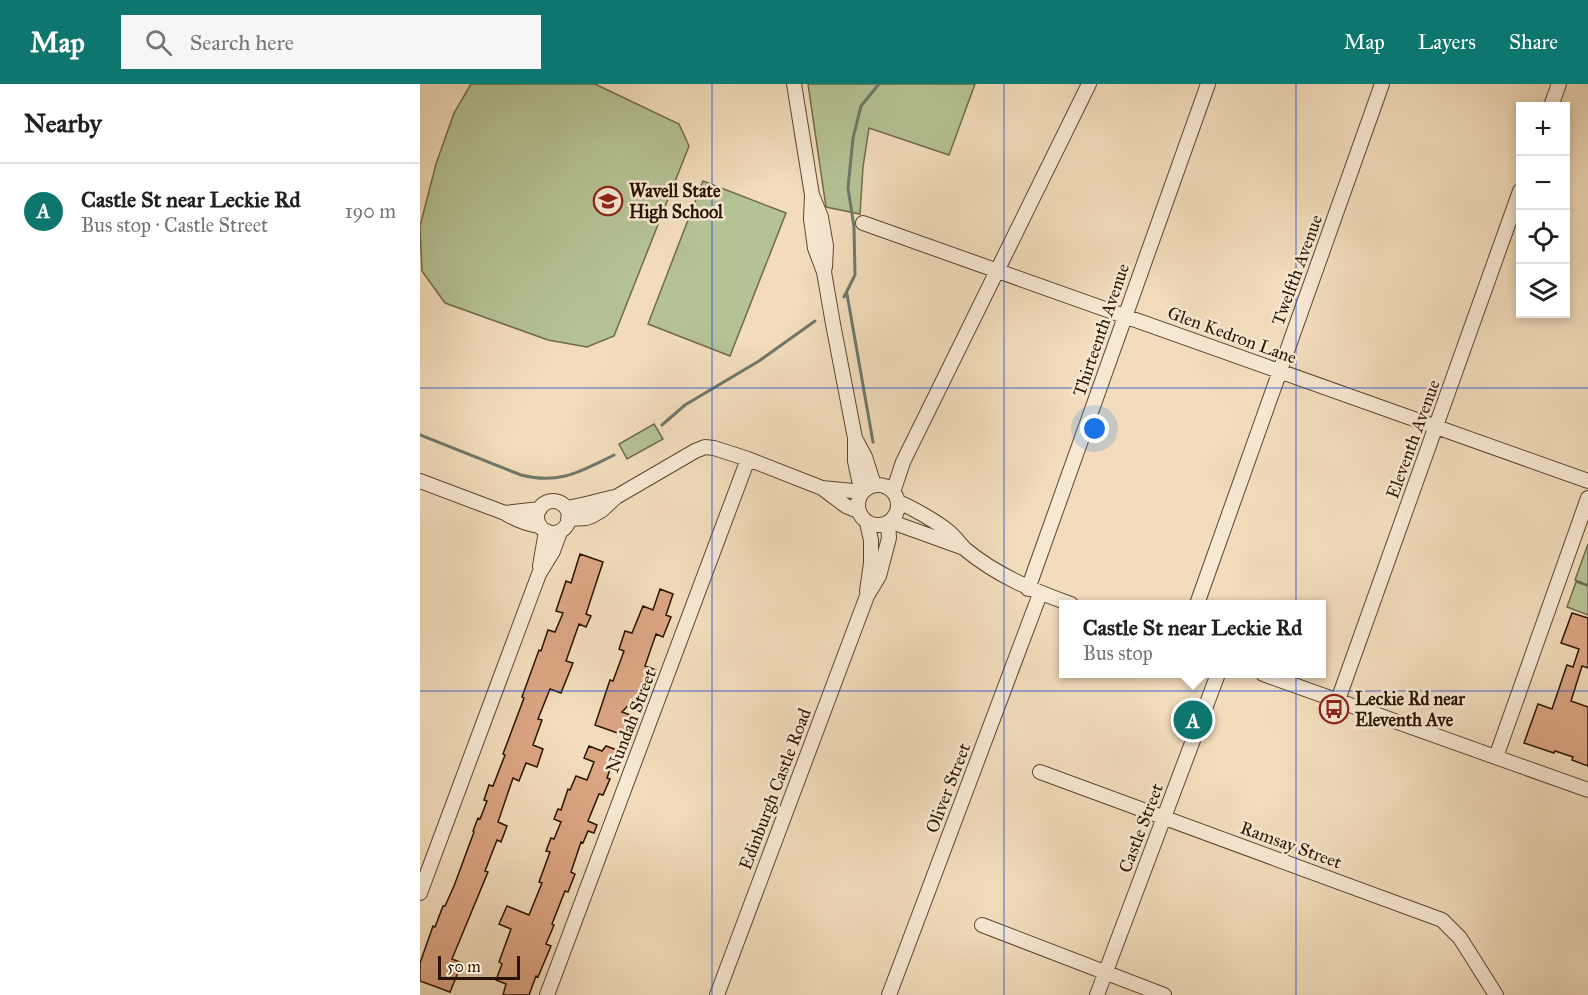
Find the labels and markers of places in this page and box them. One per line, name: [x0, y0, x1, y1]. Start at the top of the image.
place label: Wavell State High School: [629, 180, 724, 224]
school or university icon: Wavell State High School: [592, 185, 624, 217]
place label: Leckie Rd near Eleventh Ave: [1355, 688, 1466, 731]
bus stop icon: Leckie Rd near Eleventh Ave: [1318, 693, 1350, 725]
pin: A: [1174, 698, 1212, 742]

